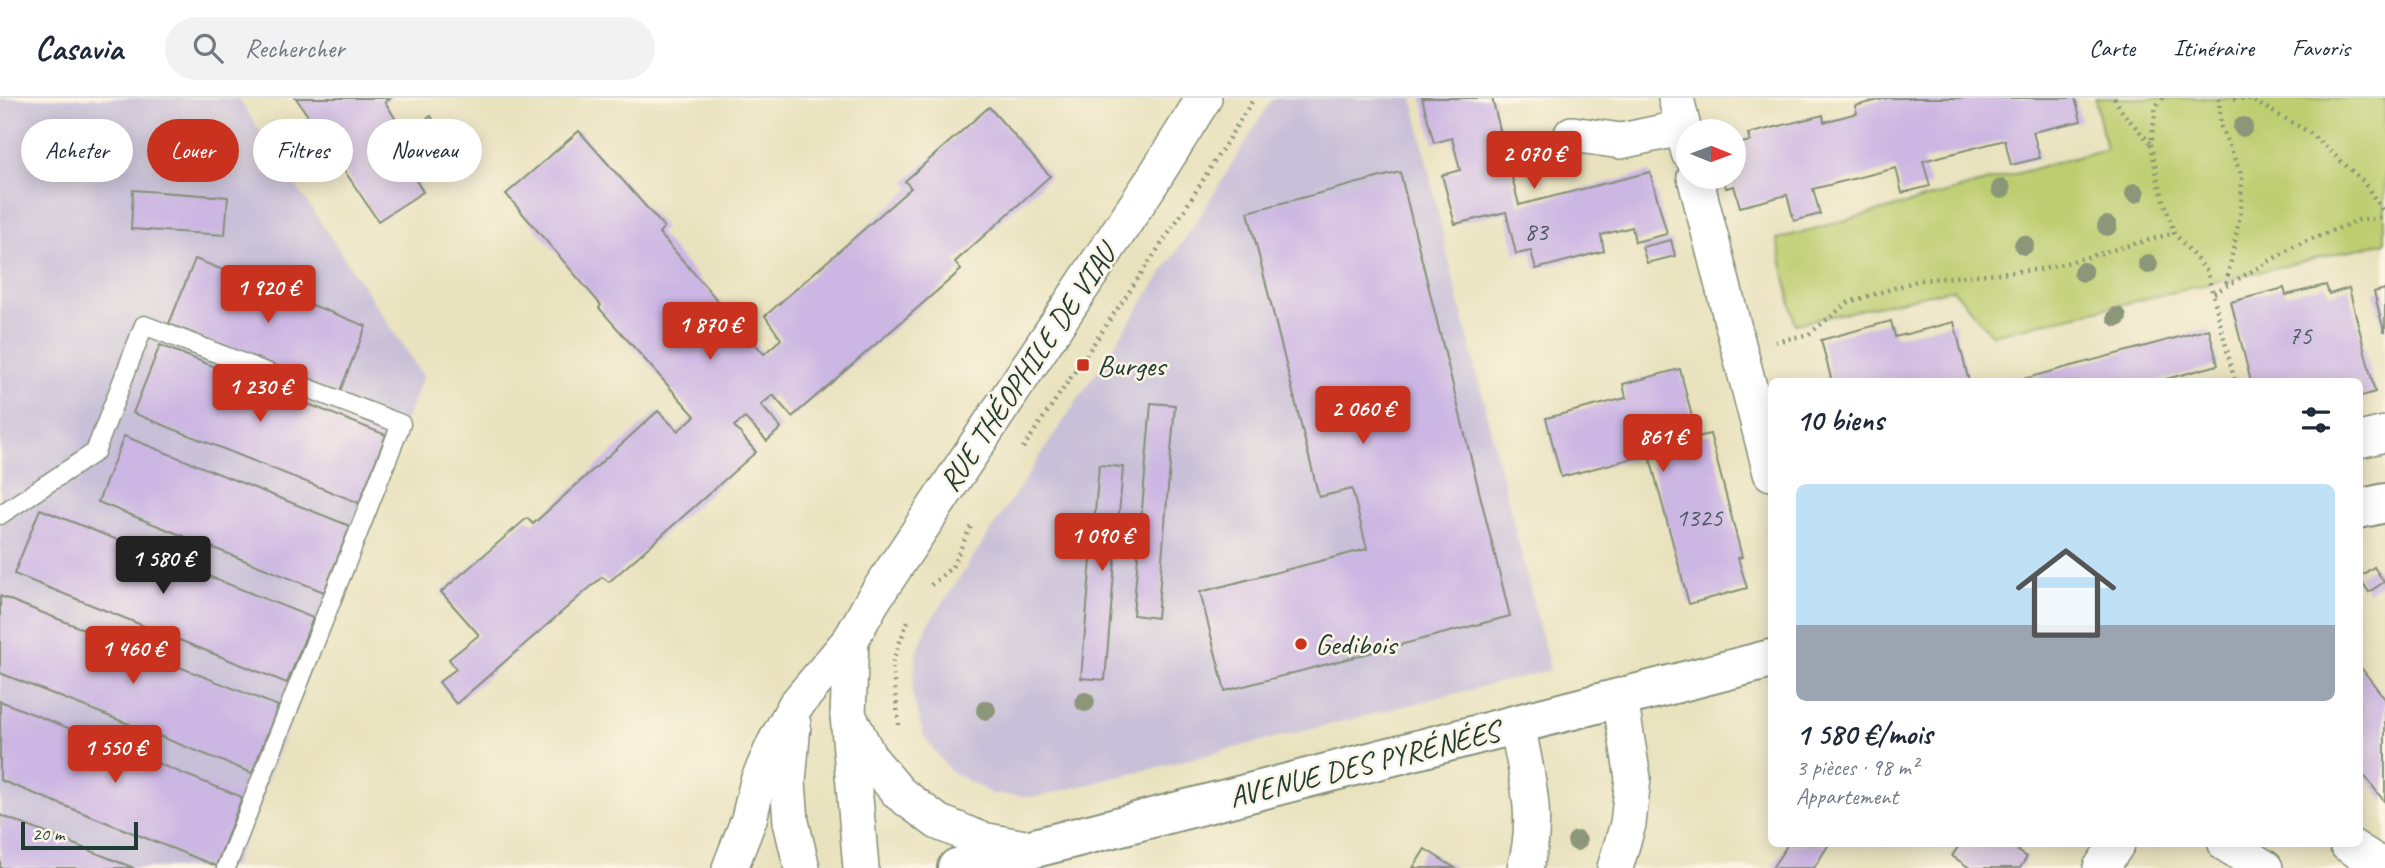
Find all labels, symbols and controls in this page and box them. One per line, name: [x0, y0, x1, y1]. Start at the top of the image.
search box: [165, 17, 655, 80]
text: Casavia: [35, 27, 123, 69]
icon: search: [189, 29, 227, 67]
text: Rechercher: [245, 32, 345, 65]
text: Carte: [2089, 33, 2135, 63]
text: Itinéraire: [2173, 33, 2254, 63]
text: Favoris: [2292, 33, 2350, 63]
chip: Acheter: [21, 119, 133, 182]
chip: Louer: [147, 119, 239, 182]
chip: Filtres: [253, 119, 353, 182]
chip: Nouveau: [367, 119, 482, 182]
north arrow: [1676, 119, 1746, 189]
map controls: [1676, 119, 1746, 189]
pin: 2 070 €: [1469, 132, 1599, 191]
text: 2 070 €: [1503, 139, 1565, 168]
house number: 83: [1524, 215, 1550, 248]
street label: RUE THÉOPHILE DE VIAU: [930, 233, 1127, 499]
pin: 1 920 €: [203, 266, 333, 325]
text: 1 920 €: [237, 273, 299, 302]
pin: 1 870 €: [645, 302, 775, 362]
text: 1 870 €: [679, 310, 741, 339]
house number: 75: [2288, 319, 2313, 352]
place label: Burges: [1097, 346, 1168, 384]
marker: Burges: [1075, 357, 1091, 373]
pin: 1 230 €: [195, 364, 325, 424]
text: 1 230 €: [229, 372, 291, 401]
pin: 2 060 €: [1298, 386, 1428, 446]
text: 2 060 €: [1331, 394, 1395, 423]
text: 10 biens: [1796, 401, 1884, 439]
icon: filters: [2297, 401, 2335, 439]
pin: 861 €: [1614, 414, 1712, 474]
text: 861 €: [1639, 422, 1687, 451]
house number: 1325: [1676, 501, 1724, 534]
pin: 1 090 €: [1037, 514, 1167, 573]
text: 1 090 €: [1071, 521, 1133, 550]
icon: home: [2003, 530, 2129, 656]
pin: 1 580 €: [98, 536, 228, 596]
text: 1 580 €: [132, 544, 194, 573]
place label: Gedibois: [1315, 625, 1399, 663]
pin: 1 460 €: [68, 626, 198, 686]
text: 1 460 €: [101, 634, 165, 663]
marker: Gedibois: [1293, 636, 1309, 652]
street label: AVENUE DES PYRÉNÉES: [1225, 711, 1508, 816]
text: 1 580 €/mois: [1796, 715, 1932, 753]
pin: 1 550 €: [50, 726, 180, 785]
text: 1 550 €: [84, 733, 146, 762]
text: 3 pièces · 98 m²: [1796, 753, 1918, 782]
text: Appartement: [1796, 782, 1898, 811]
scale bar: [21, 819, 138, 851]
text: 20 m: [32, 822, 64, 846]

